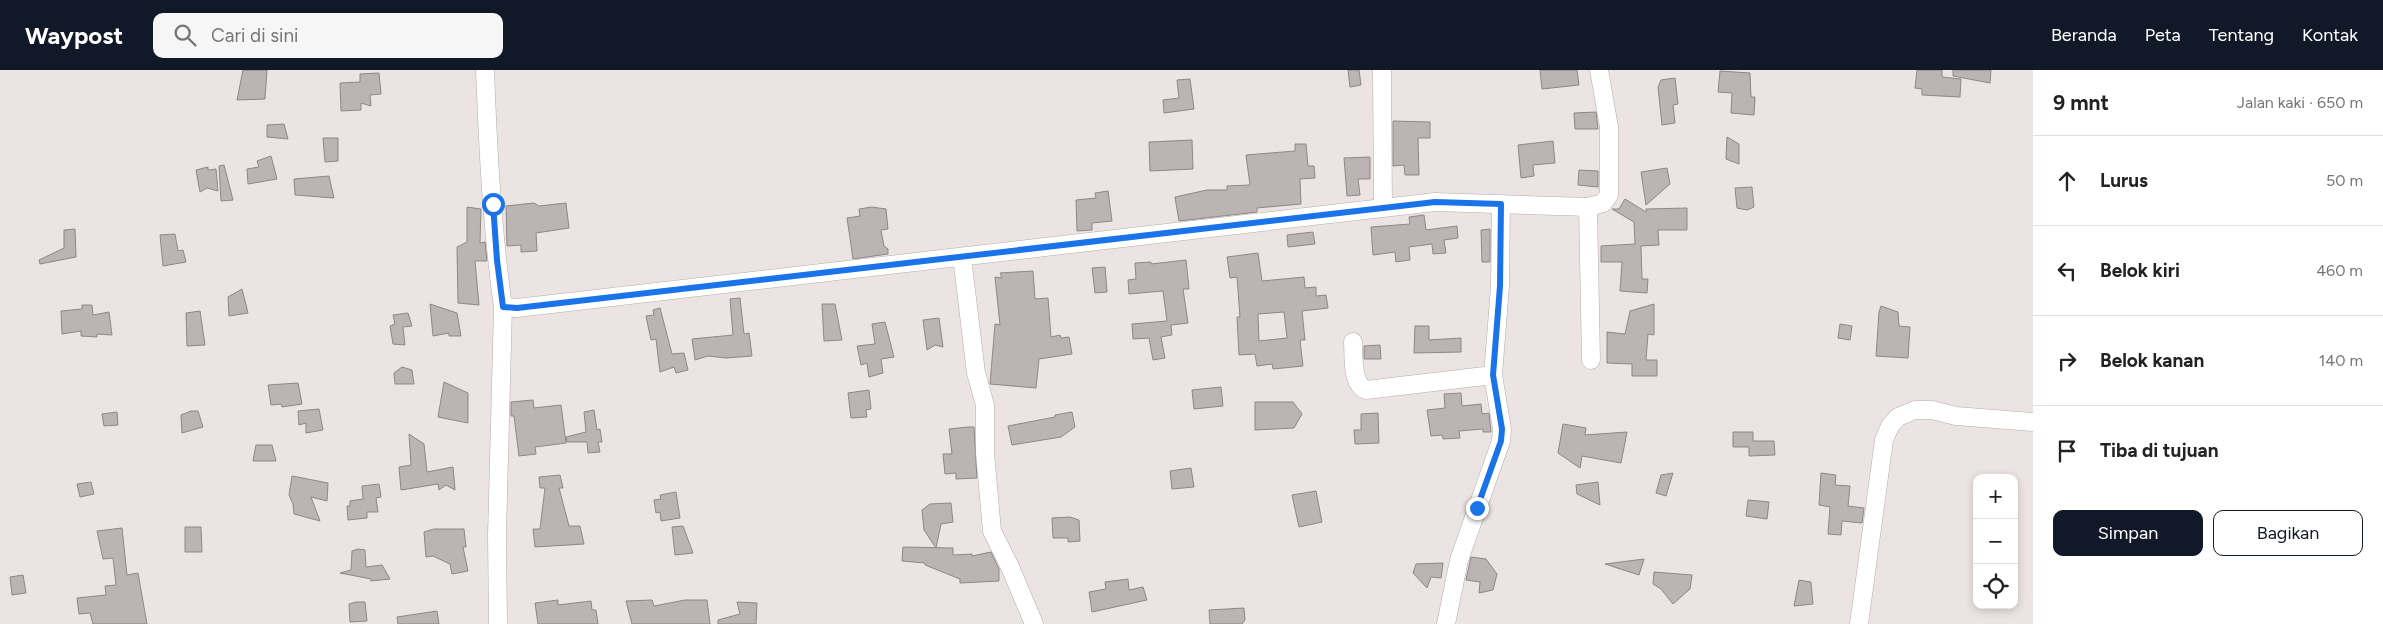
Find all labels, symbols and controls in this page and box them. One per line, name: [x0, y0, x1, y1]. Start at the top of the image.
search box: [153, 13, 503, 58]
text: Waypost: [25, 21, 123, 50]
icon: search: [171, 21, 199, 49]
text: Cari di sini: [211, 24, 299, 47]
text: Beranda: [2051, 24, 2117, 46]
text: Peta: [2145, 24, 2181, 46]
text: Tentang: [2209, 24, 2274, 46]
text: Kontak: [2302, 24, 2358, 46]
text: 9 mnt: [2053, 90, 2109, 115]
text: Jalan kaki · 650 m: [2237, 93, 2363, 112]
icon: ahead: [2053, 167, 2081, 195]
text: Lurus: [2100, 169, 2148, 192]
text: 50 m: [2326, 171, 2363, 190]
route start: [482, 193, 505, 216]
icon: left: [2053, 257, 2081, 285]
text: Belok kiri: [2100, 259, 2180, 282]
text: 460 m: [2316, 261, 2363, 280]
icon: right: [2053, 347, 2081, 375]
text: Belok kanan: [2100, 349, 2204, 372]
text: 140 m: [2319, 351, 2363, 370]
icon: arrive: [2053, 437, 2081, 465]
text: Tiba di tujuan: [2100, 439, 2219, 462]
map controls: [1973, 474, 2018, 609]
button: +: [1973, 474, 2018, 519]
route end: [1466, 497, 1489, 520]
button: Simpan: [2053, 510, 2203, 556]
button: Bagikan: [2213, 510, 2363, 556]
button: −: [1973, 519, 2018, 564]
button: locate: [1973, 564, 2018, 609]

